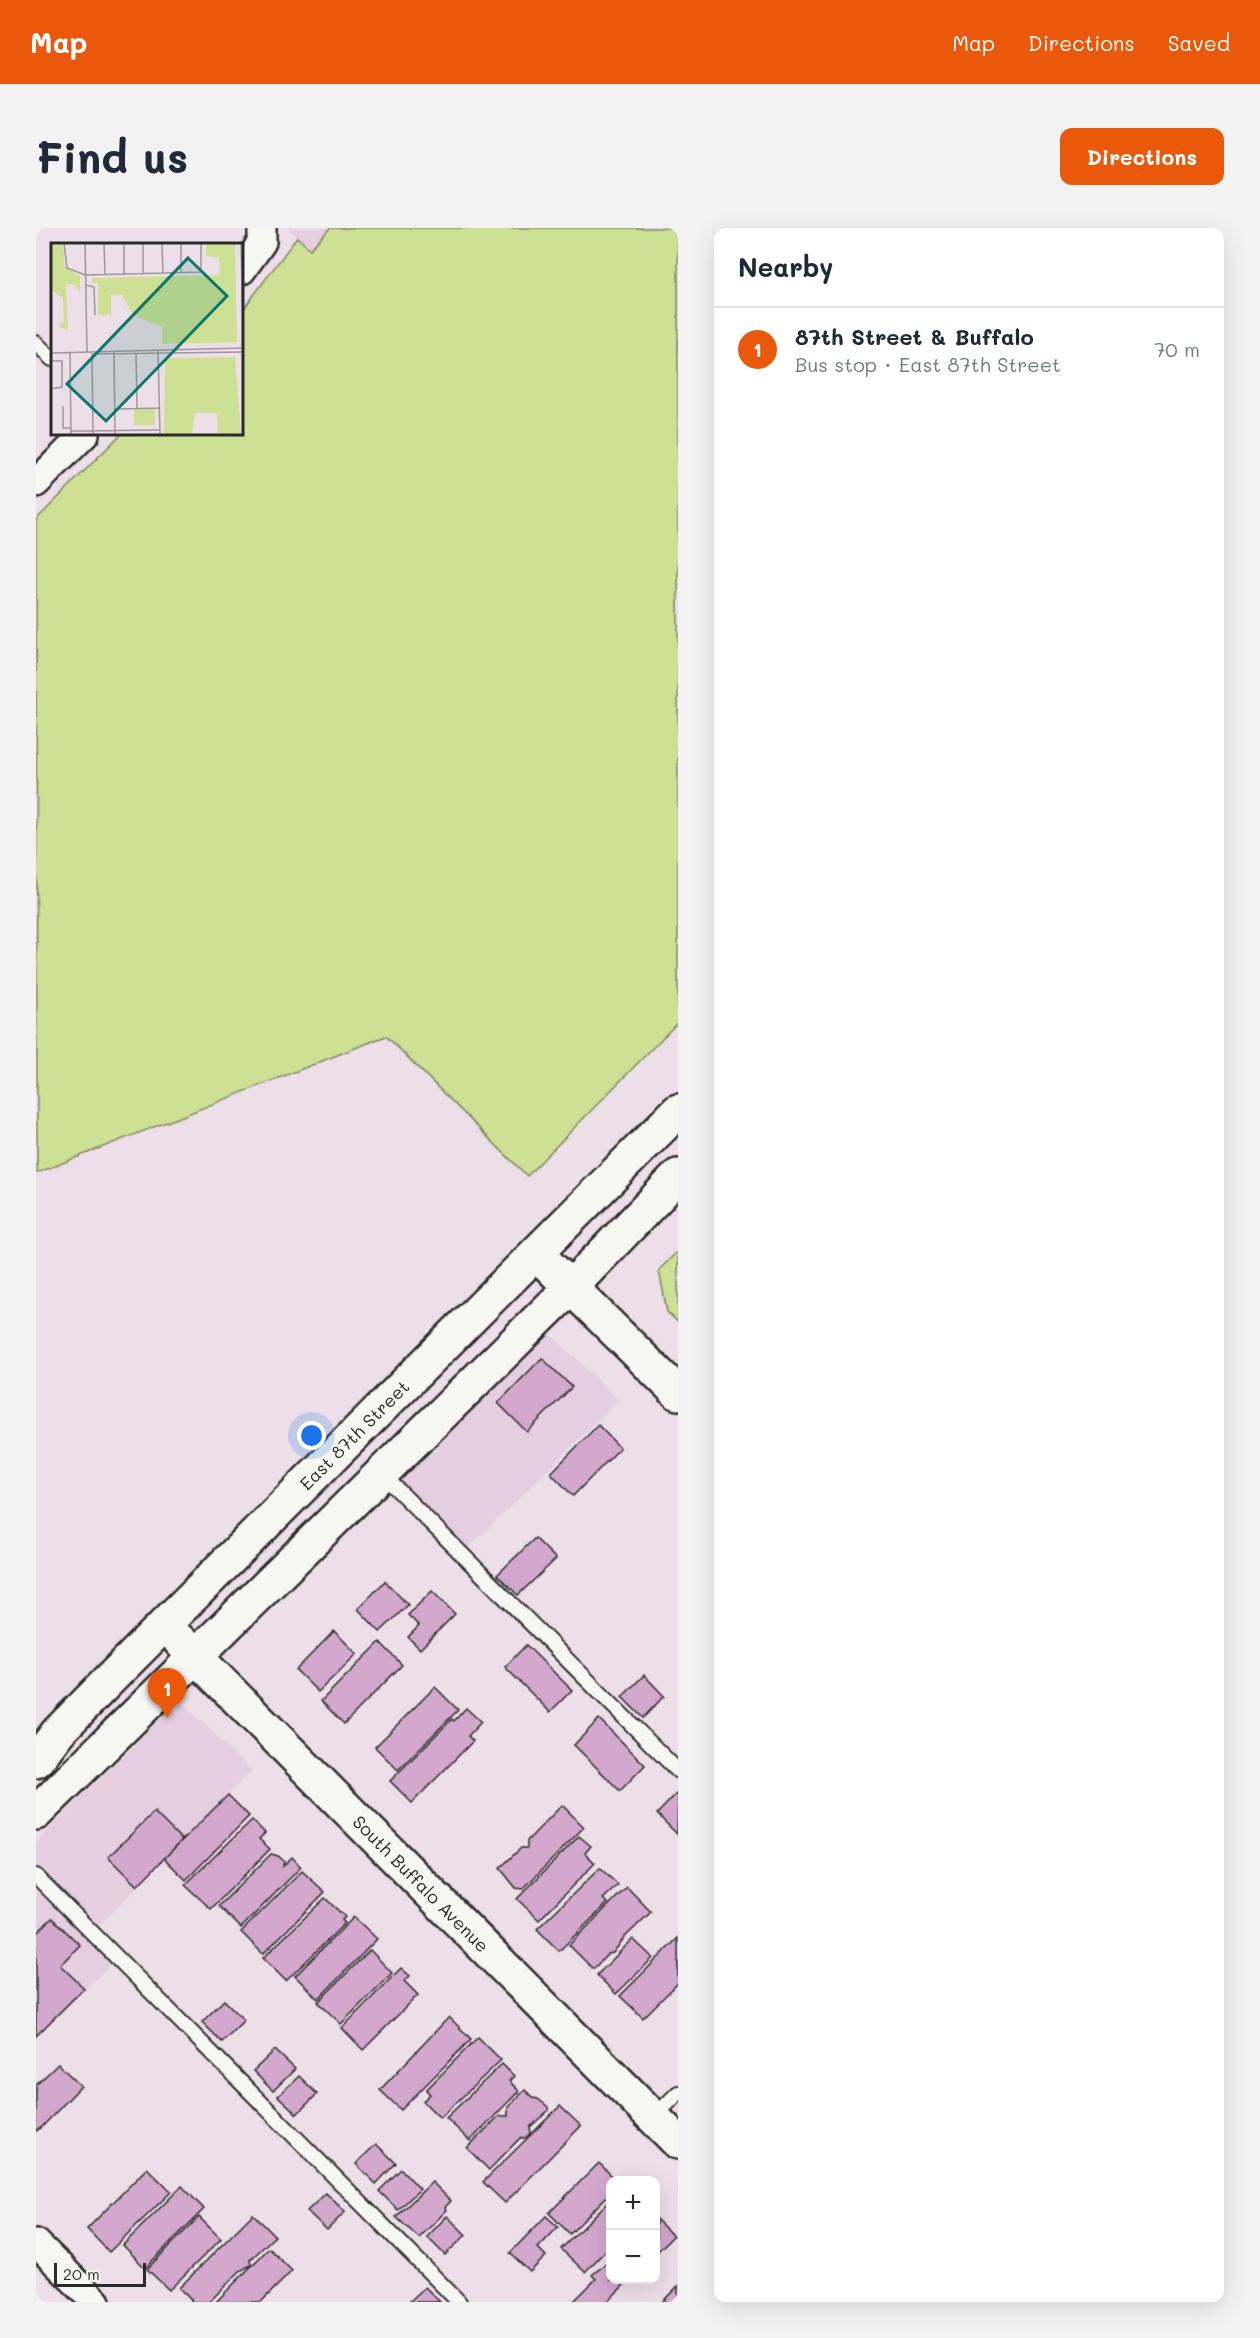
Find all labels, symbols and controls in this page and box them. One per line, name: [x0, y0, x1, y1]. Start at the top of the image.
text: Map: [30, 24, 87, 60]
text: Map: [952, 29, 995, 56]
text: Directions: [1028, 29, 1135, 56]
text: Saved: [1168, 29, 1230, 56]
button: Directions: [1060, 128, 1224, 185]
text: Find us: [36, 129, 188, 184]
inset map: [51, 243, 243, 435]
text: Nearby: [738, 250, 833, 284]
text: 87th Street & Buffalo: [795, 322, 1034, 351]
text: 1: [753, 336, 762, 362]
text: 70 m: [1154, 336, 1200, 362]
text: Bus stop · East 87th Street: [795, 351, 1061, 377]
street label: East 87th Street: [294, 1375, 414, 1495]
your location: [297, 1421, 326, 1450]
pin: 1: [148, 1668, 186, 1718]
street label: South Buffalo Avenue: [348, 1810, 495, 1957]
map controls: [606, 2176, 660, 2284]
button: +: [606, 2176, 660, 2230]
button: −: [606, 2230, 660, 2284]
scale bar: [54, 2260, 146, 2288]
text: 20 m: [63, 2263, 100, 2284]

